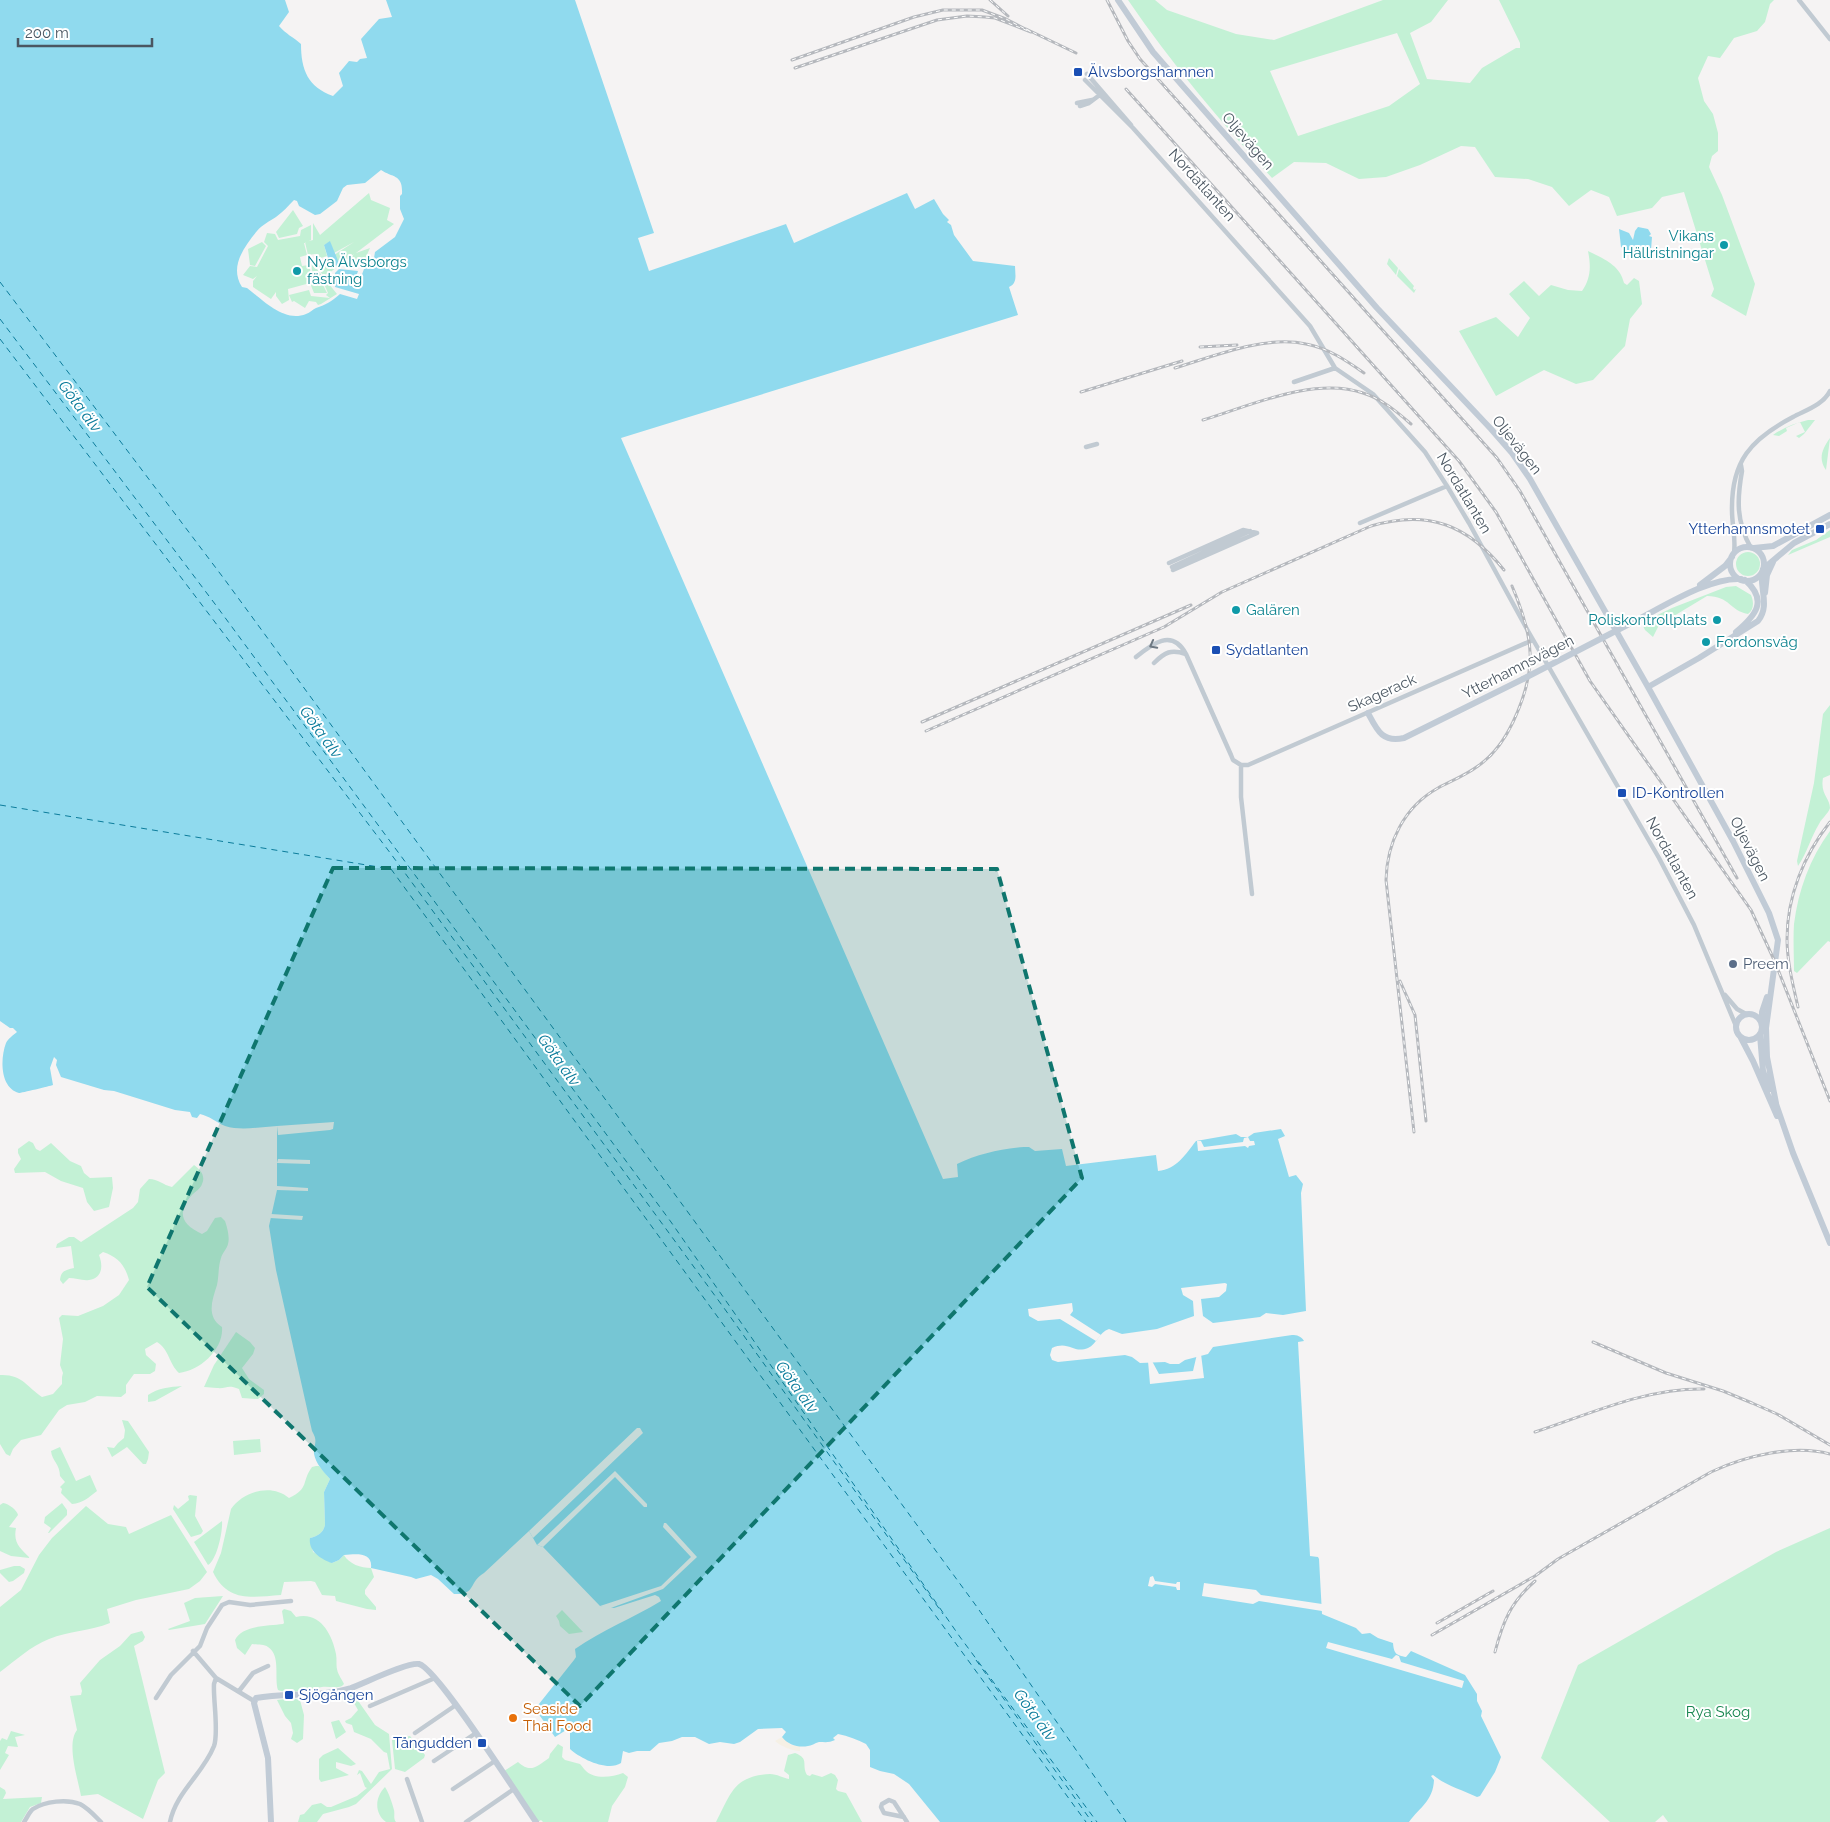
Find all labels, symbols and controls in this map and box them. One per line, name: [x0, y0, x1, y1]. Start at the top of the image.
scale bar: [18, 15, 151, 47]
text: 200 m: [25, 24, 69, 42]
place label: Älvsborgshamnen: [1088, 62, 1214, 81]
marker: Älvsborgshamnen: [1072, 66, 1084, 78]
street label: Oljevägen: [1218, 109, 1278, 173]
street label: Nordatlanten: [1165, 145, 1239, 225]
place label: Vikans Hällristningar: [1622, 227, 1715, 262]
marker: Vikans Hällristningar: [1718, 239, 1730, 251]
place label: Nya Älvsborgs fästning: [307, 252, 407, 288]
marker: Nya Älvsborgs fästning: [291, 265, 303, 277]
water label: Göta älv: [54, 376, 106, 436]
street label: Oljevägen: [1488, 412, 1546, 478]
street label: Nordatlanten: [1433, 449, 1495, 537]
place label: Ytterhamnsmotet: [1689, 520, 1810, 538]
marker: Ytterhamnsmotet: [1814, 523, 1826, 535]
place label: Galären: [1246, 601, 1300, 619]
marker: Galären: [1230, 604, 1242, 616]
place label: Poliskontrollplats: [1588, 611, 1707, 629]
marker: Poliskontrollplats: [1711, 614, 1723, 626]
street label: Ytterhamnsvägen: [1459, 631, 1577, 703]
place label: Fordonsvåg: [1716, 633, 1798, 651]
marker: Fordonsvåg: [1700, 636, 1712, 648]
one-way arrow: [1150, 639, 1159, 649]
place label: Sydatlanten: [1226, 641, 1309, 659]
marker: Sydatlanten: [1210, 644, 1222, 656]
street label: Skagerack: [1345, 670, 1419, 716]
water label: Göta älv: [296, 702, 346, 762]
place label: ID-Kontrollen: [1632, 784, 1724, 802]
marker: ID-Kontrollen: [1616, 787, 1628, 799]
street label: Nordatlanten: [1642, 814, 1702, 902]
street label: Oljevägen: [1726, 814, 1774, 884]
place label: Preem: [1743, 955, 1789, 973]
marker: Preem: [1727, 958, 1739, 970]
water label: Göta älv: [534, 1030, 584, 1090]
water label: Göta älv: [772, 1357, 822, 1417]
water label: Göta älv: [1010, 1685, 1060, 1745]
place label: Sjögången: [299, 1686, 373, 1704]
marker: Sjögången: [283, 1689, 295, 1701]
place label: Seaside Thai Food: [523, 1700, 592, 1735]
park label: Rya Skog: [1686, 1703, 1750, 1721]
marker: Seaside Thai Food: [507, 1712, 519, 1724]
place label: Tångudden: [393, 1734, 472, 1752]
marker: Tångudden: [476, 1737, 488, 1749]

